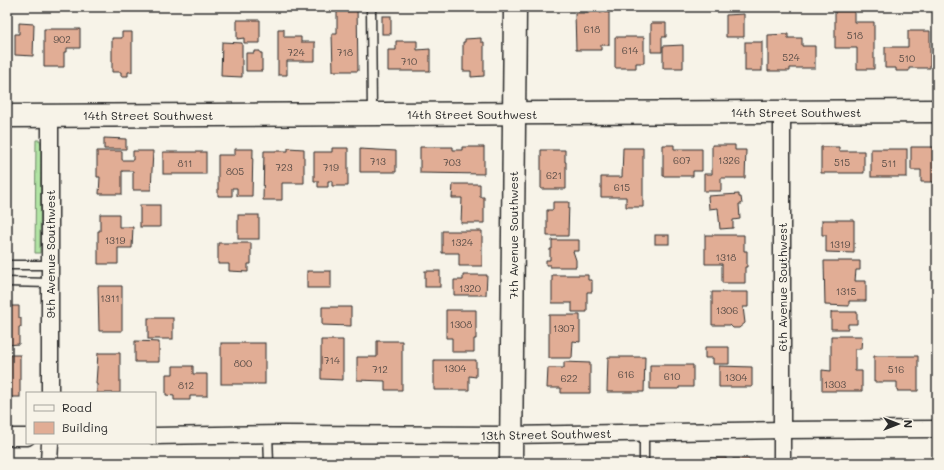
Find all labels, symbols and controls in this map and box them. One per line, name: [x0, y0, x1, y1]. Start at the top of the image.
house number: 618: [584, 22, 600, 36]
house number: 518: [847, 28, 863, 42]
house number: 902: [53, 32, 71, 46]
house number: 614: [622, 43, 638, 57]
house number: 724: [288, 45, 305, 59]
house number: 718: [337, 45, 353, 59]
house number: 524: [782, 50, 800, 64]
house number: 510: [899, 51, 915, 65]
house number: 710: [401, 54, 417, 68]
street label: 14th Street Southwest: [731, 104, 861, 120]
street label: 14th Street Southwest: [407, 106, 537, 122]
street label: 14th Street Southwest: [83, 107, 213, 123]
house number: 607: [673, 153, 691, 167]
house number: 1326: [718, 153, 740, 167]
house number: 713: [370, 154, 386, 168]
house number: 703: [443, 155, 461, 169]
house number: 515: [834, 155, 850, 169]
house number: 811: [178, 156, 193, 170]
house number: 511: [882, 156, 896, 170]
house number: 723: [276, 160, 293, 174]
house number: 719: [323, 160, 339, 174]
house number: 805: [226, 164, 244, 178]
house number: 621: [546, 168, 562, 182]
street label: 7th Avenue Southwest: [505, 171, 521, 299]
house number: 615: [614, 180, 630, 194]
street label: 9th Avenue Southwest: [42, 190, 58, 318]
street label: 6th Avenue Southwest: [774, 223, 790, 351]
house number: 1319: [105, 233, 125, 247]
house number: 1324: [451, 235, 473, 249]
house number: 1319: [830, 237, 850, 251]
house number: 1318: [716, 250, 736, 264]
house number: 1320: [459, 281, 481, 295]
house number: 1315: [836, 284, 856, 298]
house number: 1311: [100, 291, 120, 305]
house number: 1306: [716, 303, 738, 317]
house number: 1308: [450, 317, 472, 331]
house number: 1307: [553, 321, 575, 335]
house number: 714: [324, 353, 340, 367]
house number: 800: [234, 356, 252, 370]
house number: 1304: [444, 361, 466, 375]
house number: 712: [372, 362, 388, 376]
house number: 516: [888, 362, 904, 376]
house number: 616: [618, 367, 634, 381]
house number: 610: [664, 369, 680, 383]
house number: 1304: [725, 370, 747, 384]
house number: 622: [560, 371, 578, 385]
house number: 1303: [824, 377, 846, 391]
house number: 812: [178, 378, 194, 392]
legend: [26, 392, 156, 444]
text: Road: [62, 399, 92, 415]
north arrow: [878, 404, 918, 444]
text: Building: [62, 419, 108, 435]
text: N: [901, 420, 916, 428]
street label: 13th Street Southwest: [481, 425, 611, 443]

